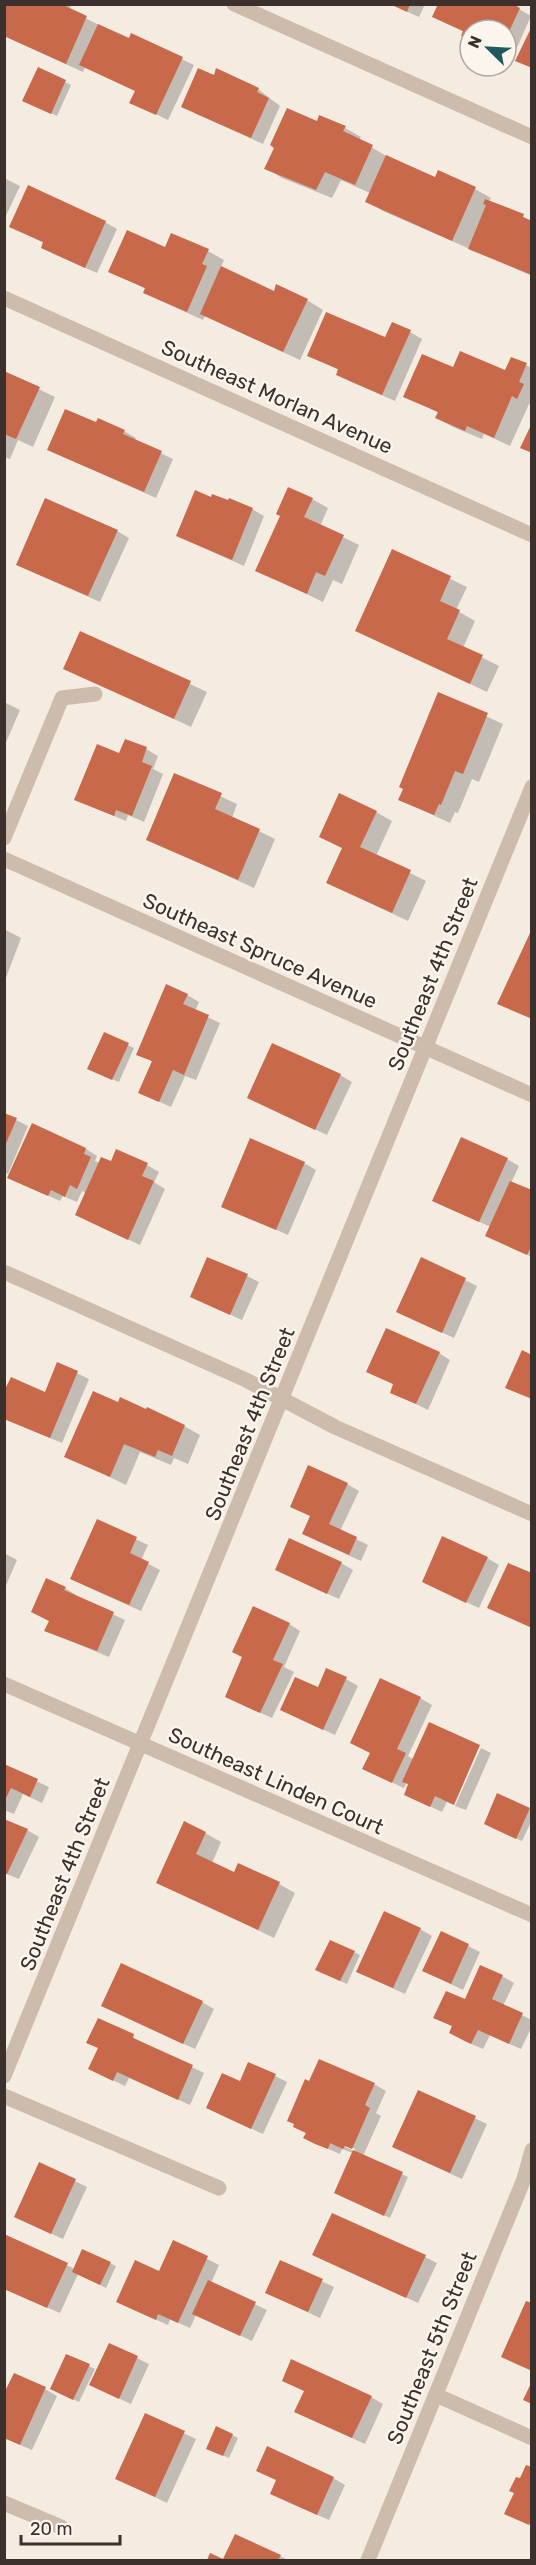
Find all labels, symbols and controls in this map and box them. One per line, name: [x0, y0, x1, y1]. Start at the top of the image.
north arrow: [458, 18, 518, 78]
text: N: [464, 33, 486, 51]
street label: Southeast Morlan Avenue: [158, 334, 397, 459]
street label: Southeast 4th Street: [382, 874, 483, 1074]
street label: Southeast Spruce Avenue: [139, 887, 381, 1014]
street label: Southeast 4th Street: [199, 1324, 300, 1524]
street label: Southeast Linden Court: [165, 1722, 388, 1839]
street label: Southeast 4th Street: [14, 1774, 115, 1974]
street label: Southeast 5th Street: [381, 2248, 482, 2448]
scale bar: [21, 2508, 120, 2546]
text: 20 m: [30, 2518, 72, 2540]

